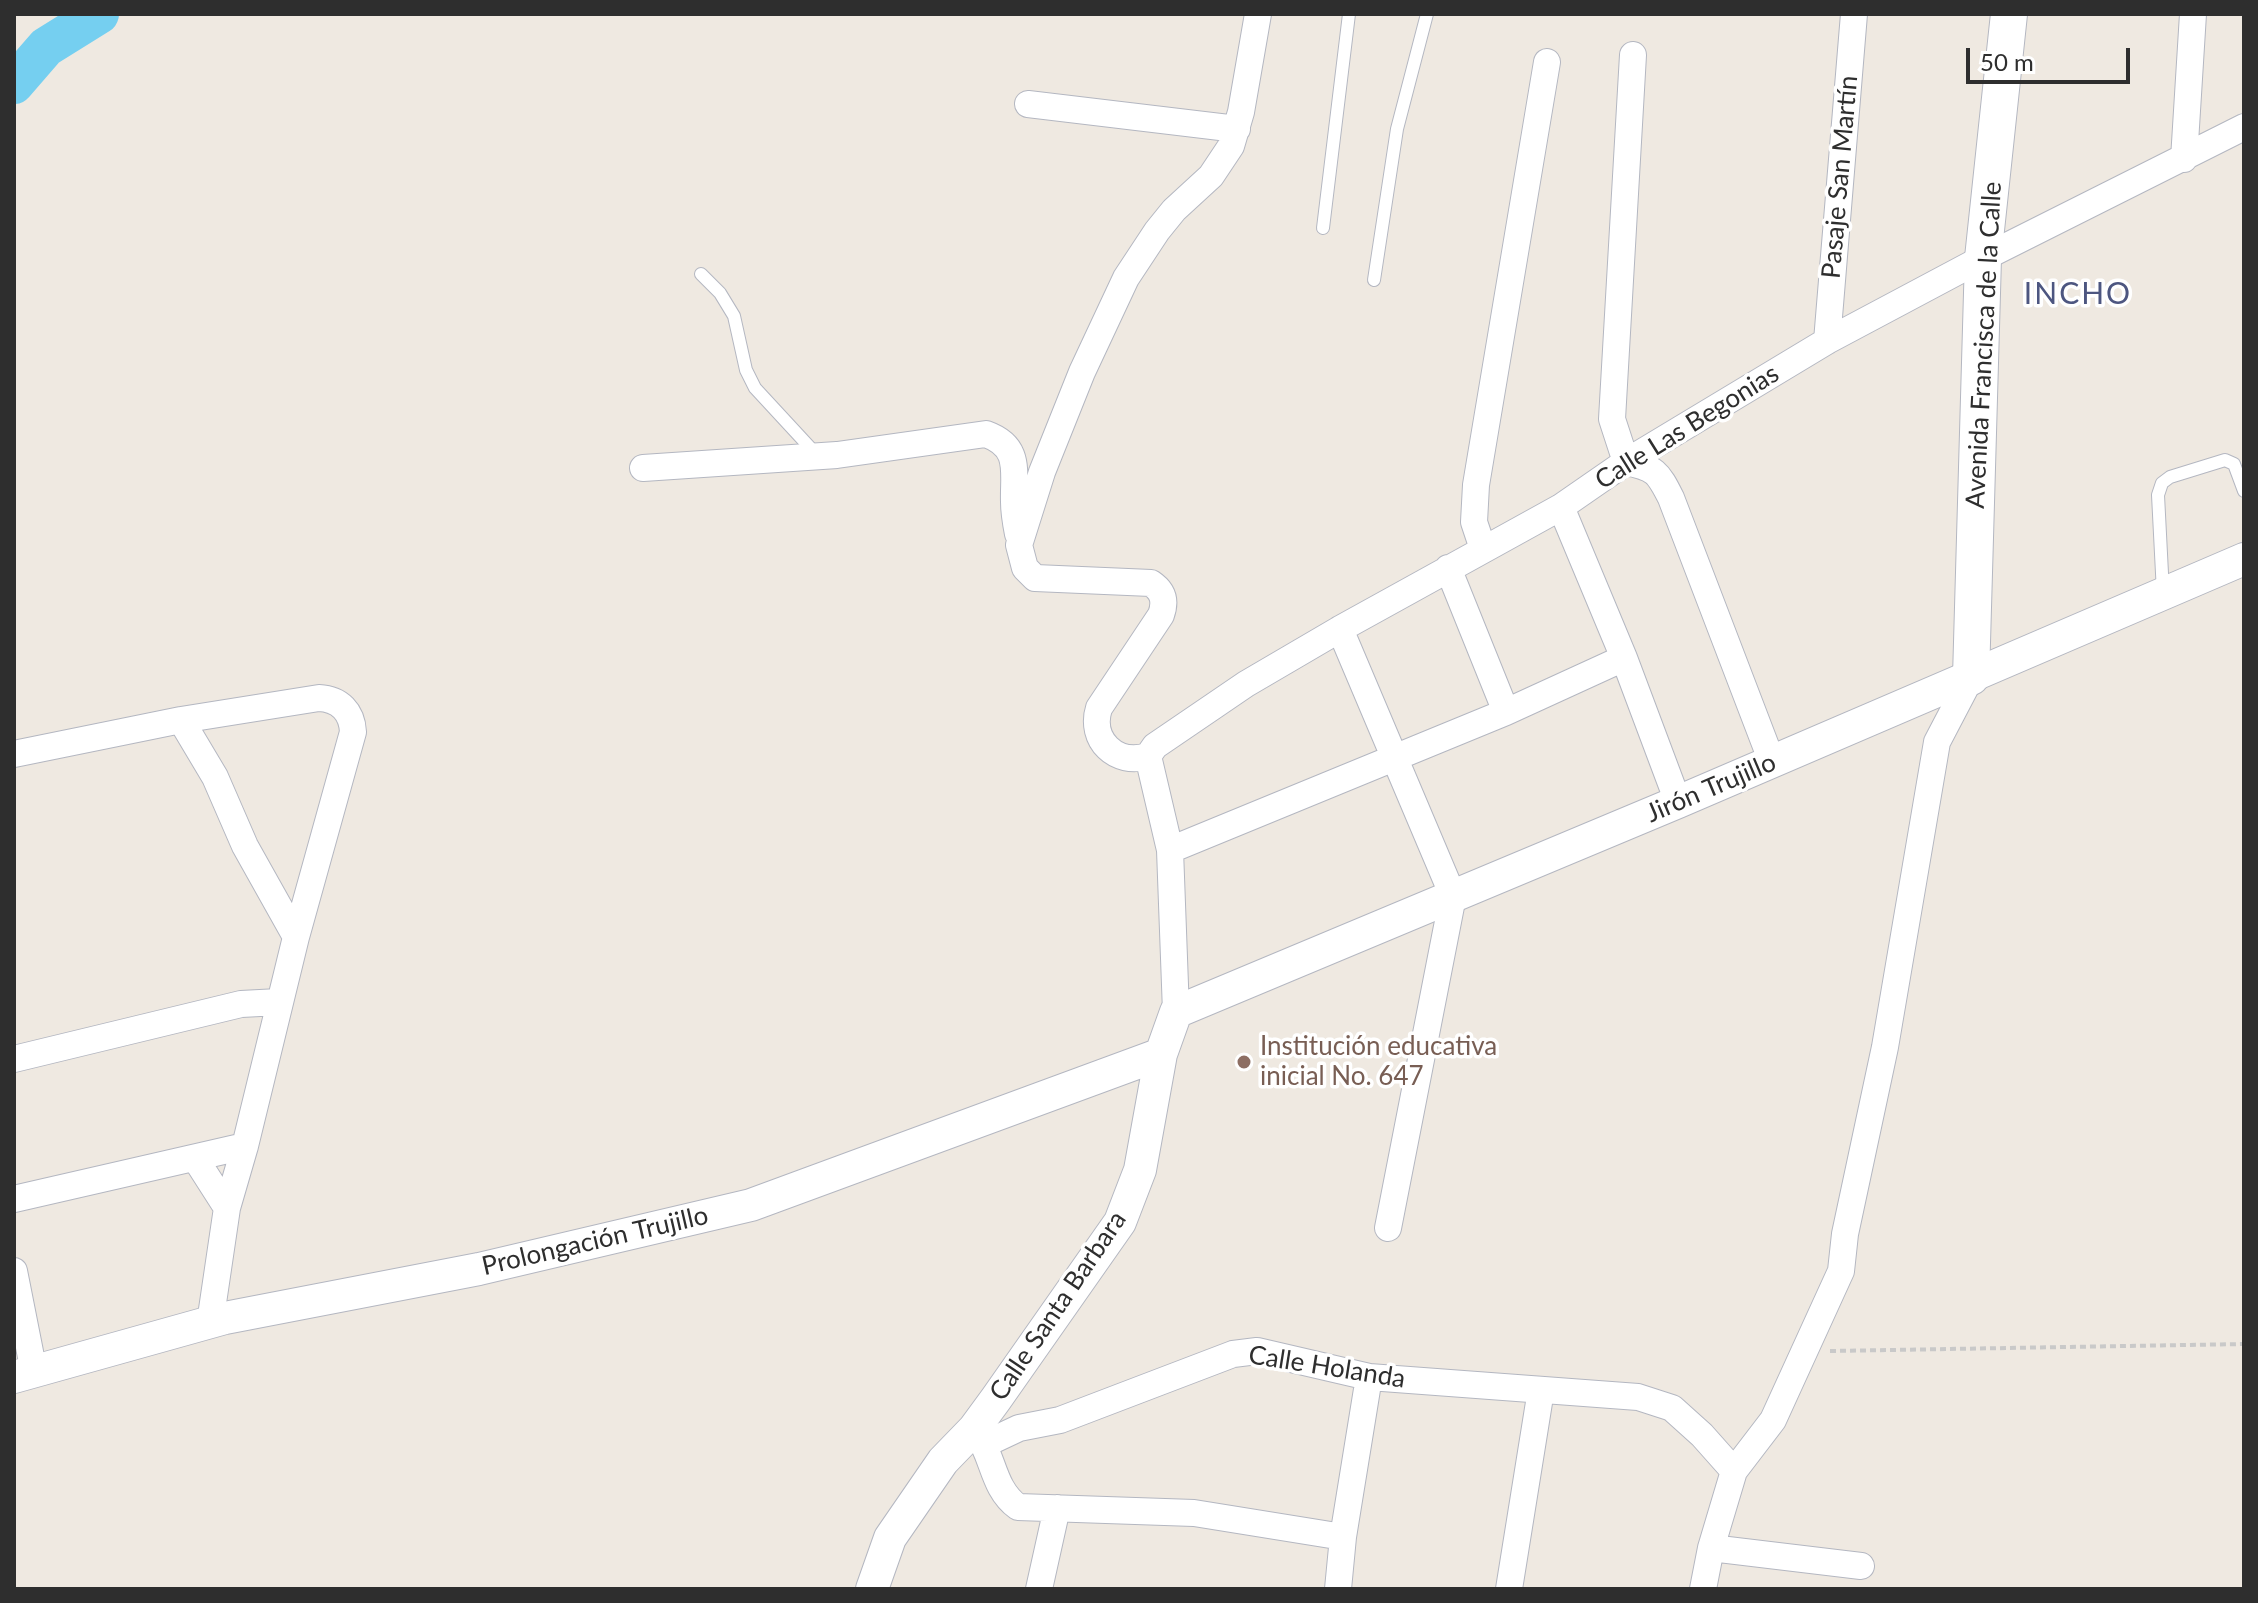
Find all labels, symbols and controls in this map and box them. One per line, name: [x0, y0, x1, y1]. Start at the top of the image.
scale bar: [1970, 32, 2134, 82]
text: 50 m: [1980, 47, 2034, 76]
street label: Pasaje San Martín: [1816, 74, 1864, 280]
street label: Avenida Francisca de la Calle: [1960, 181, 2008, 509]
district label: INCHO: [2024, 276, 2132, 312]
street label: Calle Las Begonias: [1589, 358, 1785, 496]
street label: Jirón Trujillo: [1641, 747, 1781, 829]
place label: Institución educativa inicial No. 647: [1260, 1031, 1497, 1092]
marker: Institución educativa inicial No. 647: [1235, 1053, 1253, 1071]
street label: Prolongación Trujillo: [479, 1200, 711, 1282]
street label: Calle Santa Barbara: [983, 1205, 1133, 1407]
street label: Calle Holanda: [1246, 1339, 1408, 1395]

